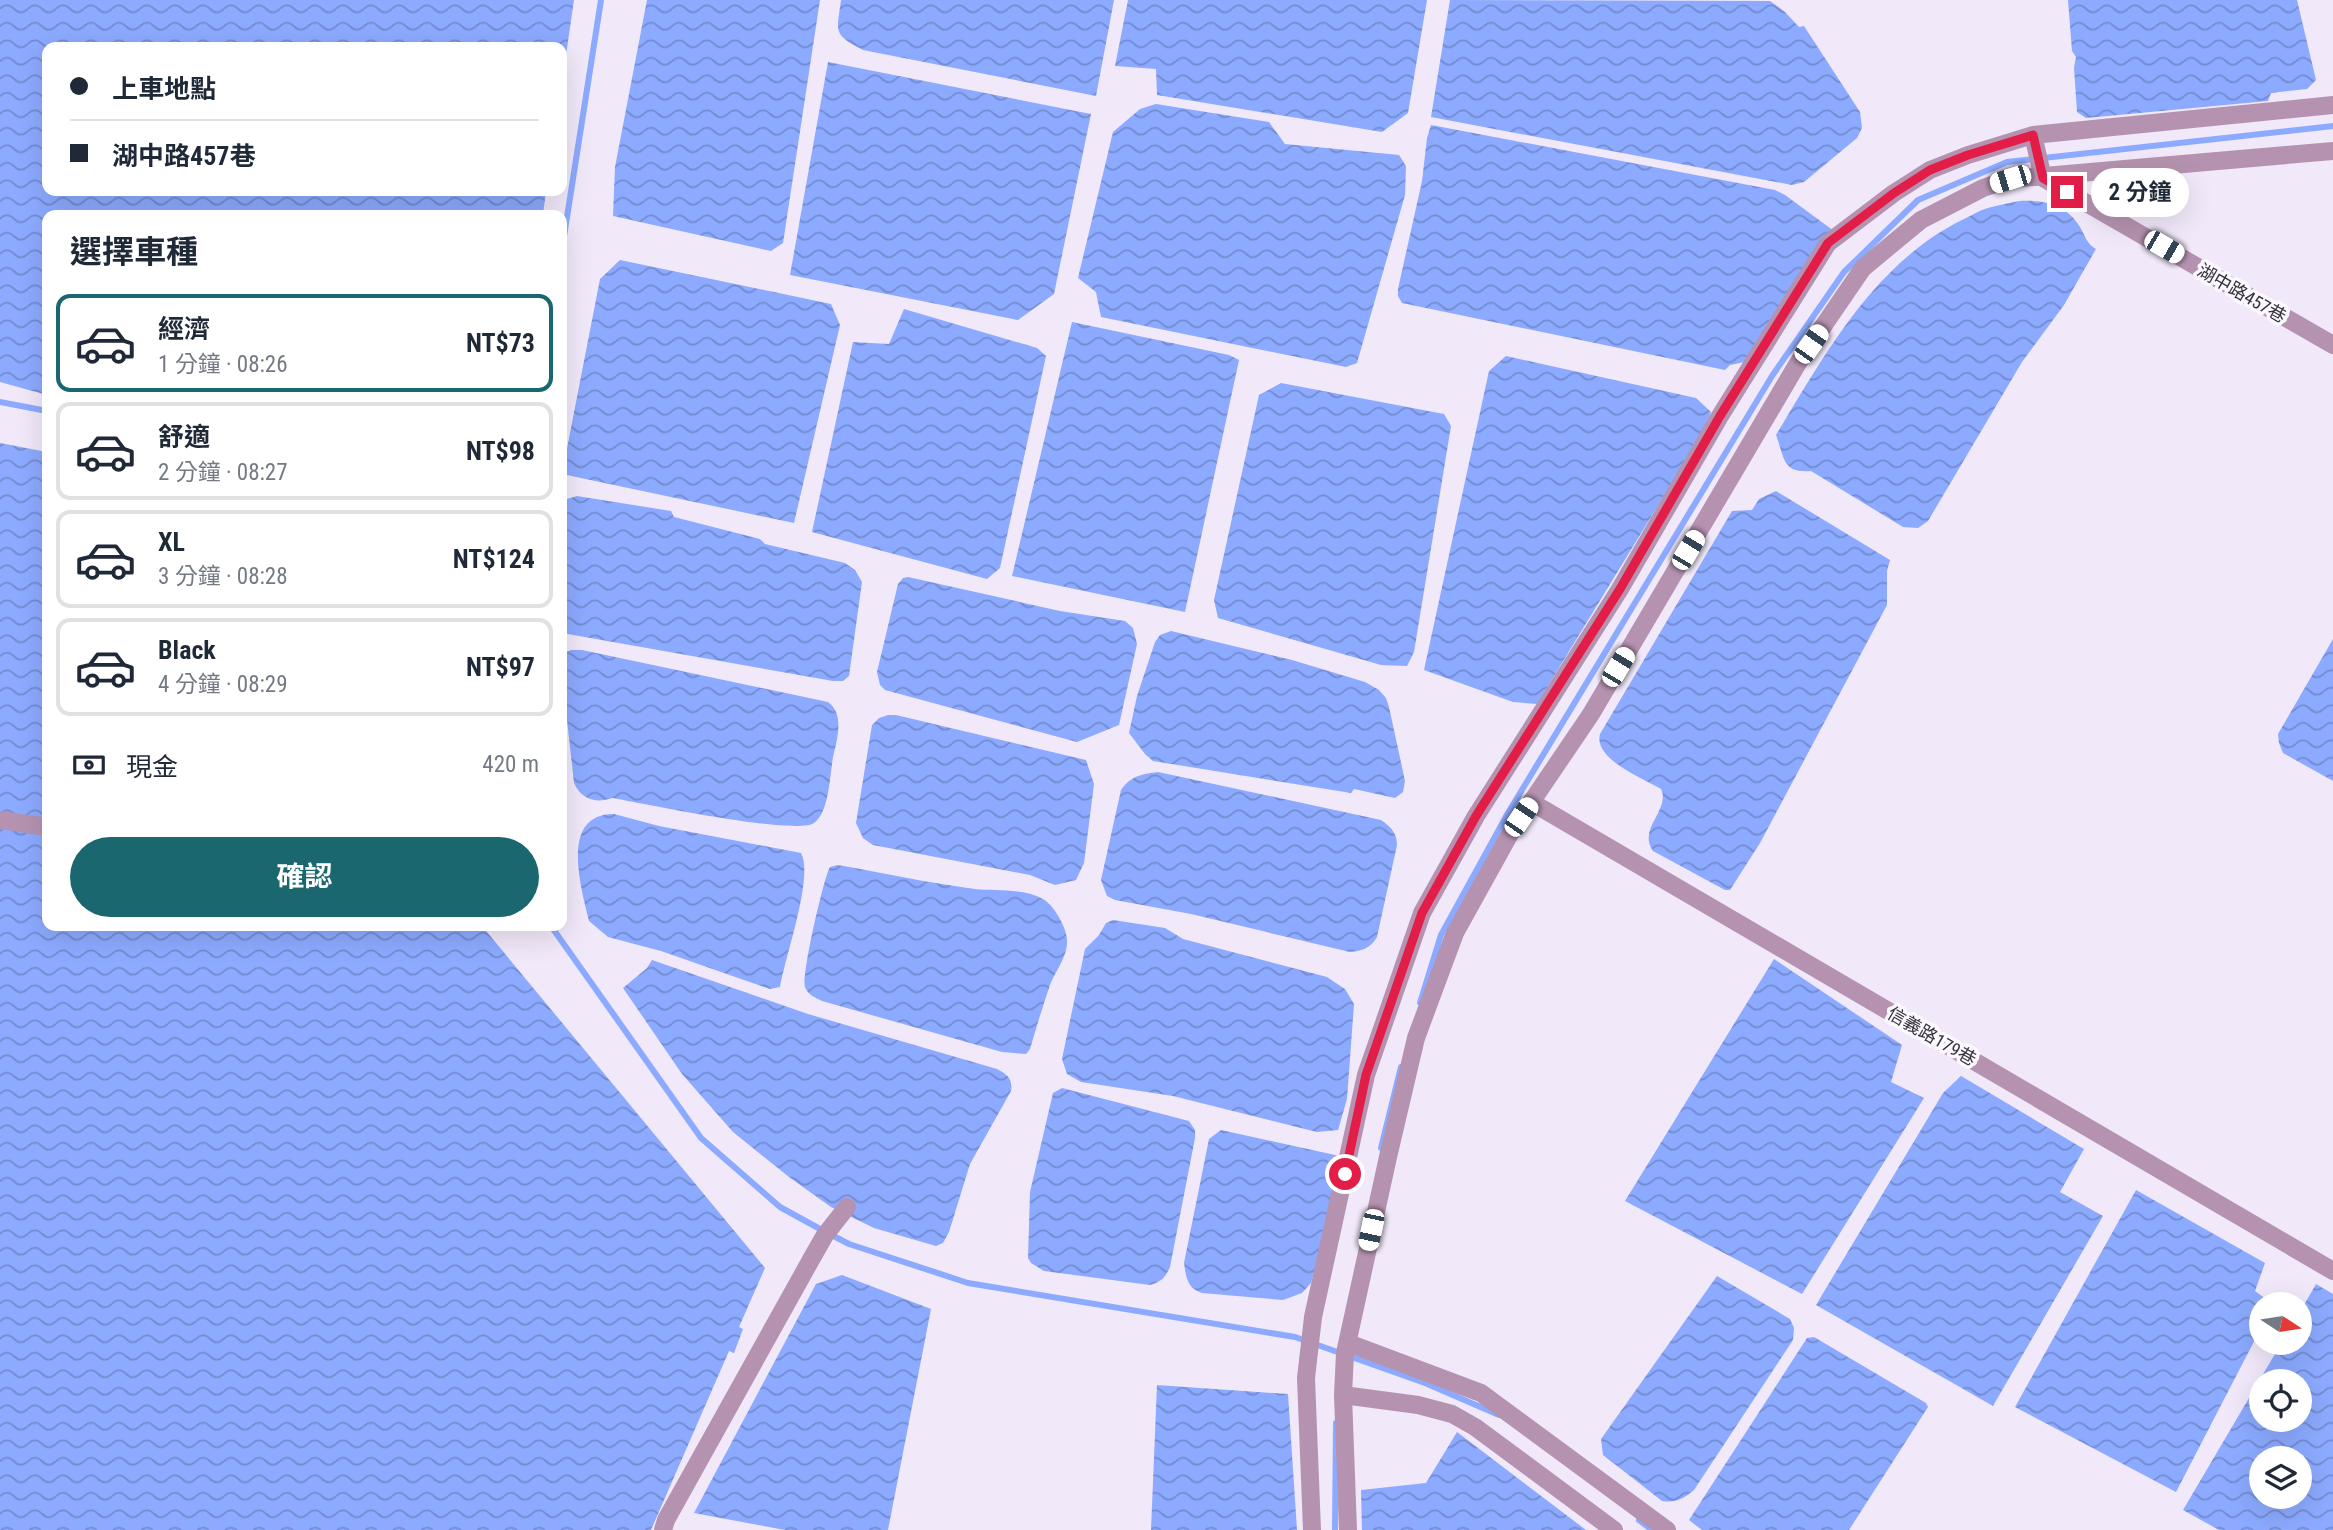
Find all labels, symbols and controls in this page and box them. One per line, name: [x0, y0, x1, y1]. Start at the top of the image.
text: 上車地點: [112, 74, 216, 104]
text: 湖中路457巷: [112, 141, 255, 171]
car: [1987, 163, 2034, 195]
callout: 2 分鐘: [2092, 168, 2190, 216]
route end: [2051, 176, 2083, 208]
text: 2 分鐘: [2109, 179, 2171, 206]
car: [2141, 227, 2188, 267]
text: 選擇車種: [70, 233, 198, 271]
street label: 湖中路457巷: [2194, 259, 2290, 327]
icon: car: [74, 312, 137, 375]
text: 經濟: [158, 314, 210, 344]
car: [1791, 321, 1832, 367]
text: NT$73: [466, 328, 535, 358]
text: 1 分鐘 · 08:26: [158, 351, 288, 378]
icon: car: [74, 420, 137, 483]
text: 舒適: [158, 422, 210, 452]
text: NT$98: [466, 436, 535, 466]
text: 2 分鐘 · 08:27: [158, 459, 288, 486]
text: XL: [158, 527, 185, 557]
car: [1669, 527, 1708, 573]
icon: car: [74, 528, 137, 591]
text: NT$124: [453, 544, 535, 574]
text: 3 分鐘 · 08:28: [158, 563, 288, 590]
text: Black: [158, 635, 216, 665]
icon: car: [74, 636, 137, 699]
car: [1599, 644, 1638, 690]
text: NT$97: [466, 652, 535, 682]
text: 4 分鐘 · 08:29: [158, 671, 288, 698]
icon: cash: [70, 746, 108, 784]
text: 420 m: [482, 751, 539, 778]
text: 現金: [126, 752, 178, 782]
car: [1501, 794, 1542, 840]
button: 確認: [70, 837, 539, 917]
street label: 信義路179巷: [1884, 1002, 1980, 1070]
route start: [1329, 1158, 1361, 1190]
car: [1357, 1207, 1386, 1253]
north arrow: [2249, 1292, 2312, 1354]
map controls: [2249, 1292, 2312, 1509]
button: locate: [2249, 1369, 2312, 1432]
button: layers: [2249, 1446, 2312, 1509]

